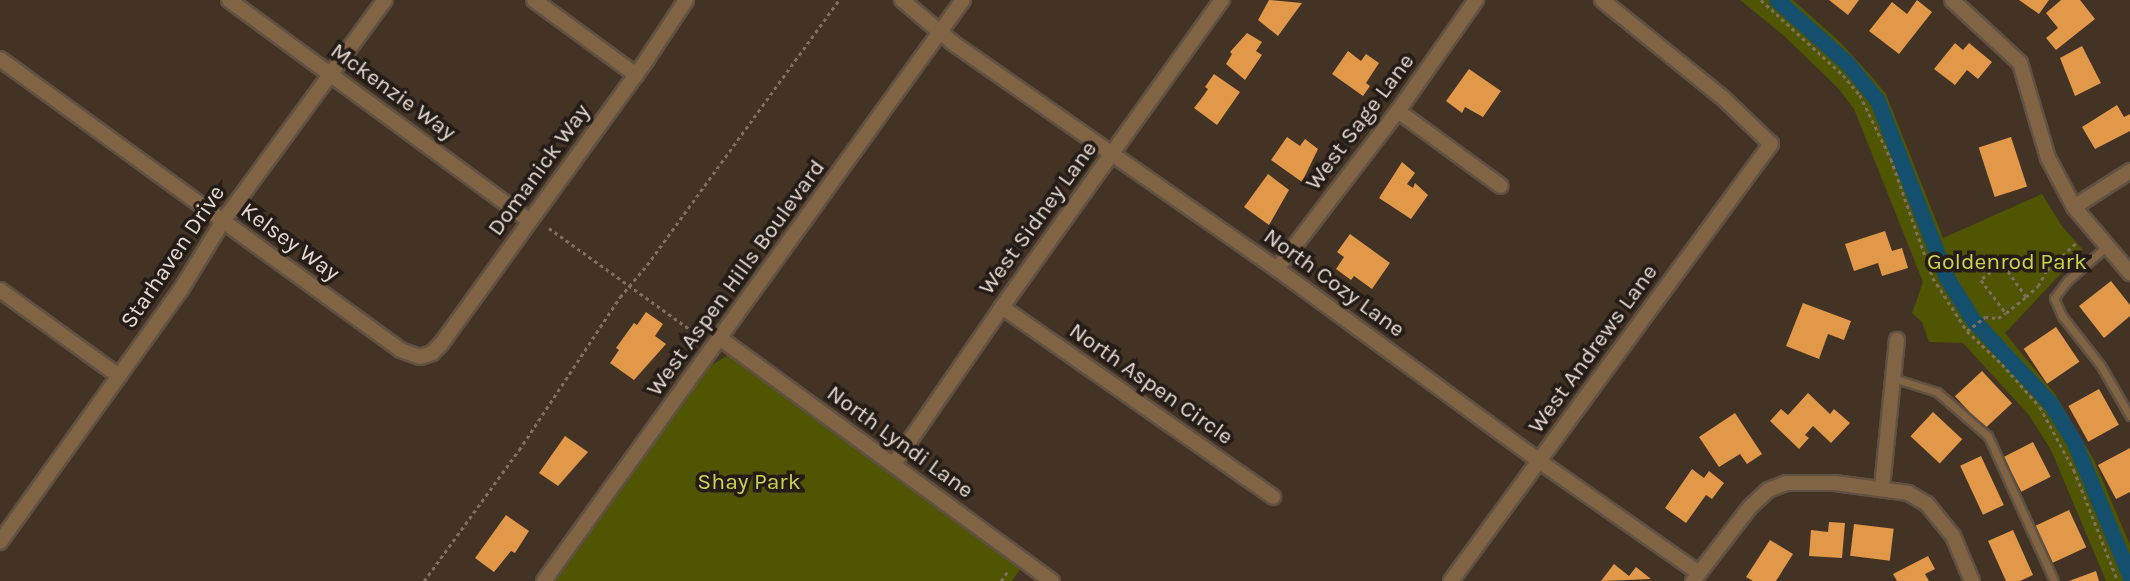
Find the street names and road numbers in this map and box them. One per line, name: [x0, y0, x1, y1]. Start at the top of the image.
street label: Mckenzie Way: [325, 37, 461, 147]
street label: West Sage Lane: [1300, 48, 1420, 196]
street label: Domanick Way: [482, 99, 596, 241]
street label: West Sidney Lane: [973, 136, 1103, 300]
street label: West Aspen Hills Boulevard: [641, 154, 831, 402]
street label: Starhaven Drive: [115, 180, 231, 334]
street label: Kelsey Way: [235, 197, 345, 287]
street label: North Cozy Lane: [1258, 223, 1410, 343]
street label: West Andrews Lane: [1522, 259, 1664, 439]
street label: North Aspen Circle: [1064, 317, 1238, 451]
street label: North Lyndi Lane: [821, 380, 979, 504]

